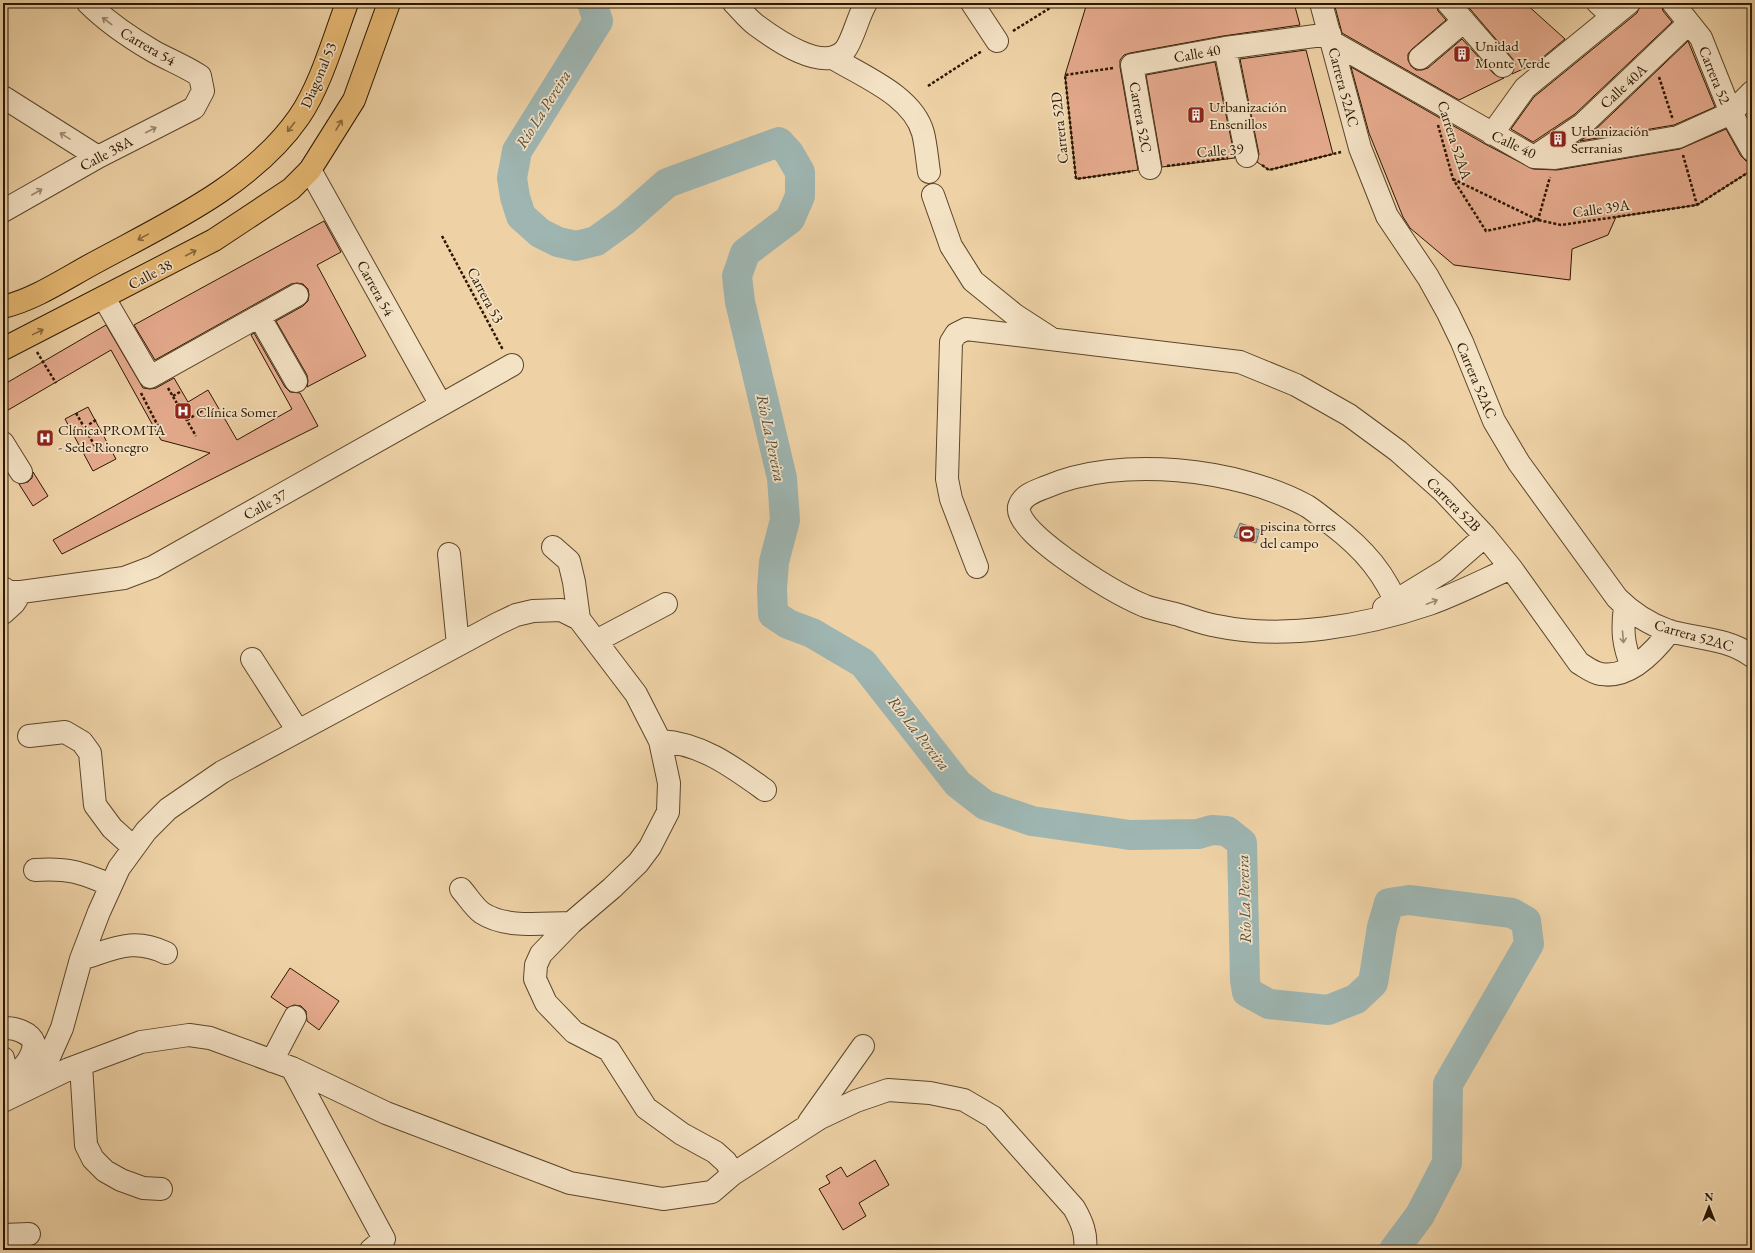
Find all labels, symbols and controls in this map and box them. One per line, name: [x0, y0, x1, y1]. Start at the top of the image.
one-way arrow: [102, 17, 113, 25]
street label: Carrera 54: [117, 23, 180, 70]
place label: Unidad Monte Verde: [1475, 36, 1550, 72]
street label: Diagonal 53: [296, 39, 340, 111]
street label: Calle 40: [1172, 40, 1222, 66]
street label: Carrera 52: [1695, 43, 1736, 108]
building icon: Unidad Monte Verde: [1452, 44, 1472, 64]
street label: Carrera 52AC: [1324, 45, 1364, 129]
street label: Calle 40A: [1596, 59, 1651, 113]
water label: Río La Pereira: [511, 66, 575, 152]
street label: Carrera 52C: [1125, 80, 1157, 154]
street label: Carrera 52D: [1046, 91, 1072, 165]
place label: Urbanización Ensenillos: [1209, 97, 1287, 133]
street label: Carrera 52AA: [1433, 98, 1477, 182]
building icon: Urbanización Ensenillos: [1186, 105, 1206, 125]
one-way arrow: [335, 119, 343, 131]
place label: Urbanización Serranias: [1571, 121, 1649, 157]
one-way arrow: [287, 122, 296, 133]
one-way arrow: [145, 125, 157, 133]
street label: Calle 40: [1489, 125, 1539, 163]
building icon: Urbanización Serranias: [1548, 129, 1568, 149]
street label: Calle 38A: [76, 131, 136, 175]
one-way arrow: [59, 132, 70, 141]
street label: Calle 39: [1196, 138, 1244, 162]
one-way arrow: [31, 187, 43, 195]
street label: Calle 39A: [1571, 195, 1631, 221]
one-way arrow: [137, 234, 149, 241]
one-way arrow: [184, 249, 196, 256]
street label: Calle 38: [125, 255, 175, 293]
street label: Carrera 54: [353, 257, 399, 320]
street label: Carrera 53: [463, 264, 509, 326]
one-way arrow: [31, 327, 43, 335]
street label: Carrera 52AC: [1452, 339, 1502, 421]
water label: Río La Pereira: [751, 392, 791, 484]
hospital icon: Clínica Somer: [173, 401, 193, 421]
place label: Clínica Somer: [196, 402, 277, 421]
place label: Clínica PROMTA - Sede Rionegro: [58, 420, 166, 456]
hospital icon: Clínica PROMTA - Sede Rionegro: [35, 428, 55, 448]
street label: Carrera 52B: [1423, 473, 1485, 535]
street label: Calle 37: [240, 484, 291, 524]
place label: piscina torres del campo: [1260, 516, 1336, 552]
sports icon: piscina torres del campo: [1237, 524, 1257, 544]
one-way arrow: [1426, 598, 1438, 606]
street label: Carrera 52AC: [1652, 615, 1736, 655]
one-way arrow: [1620, 630, 1627, 643]
water label: Río La Pereira: [883, 692, 955, 774]
water label: Río La Pereira: [1232, 854, 1256, 944]
north arrow: [1689, 1187, 1729, 1227]
text: N: [1705, 1190, 1714, 1204]

